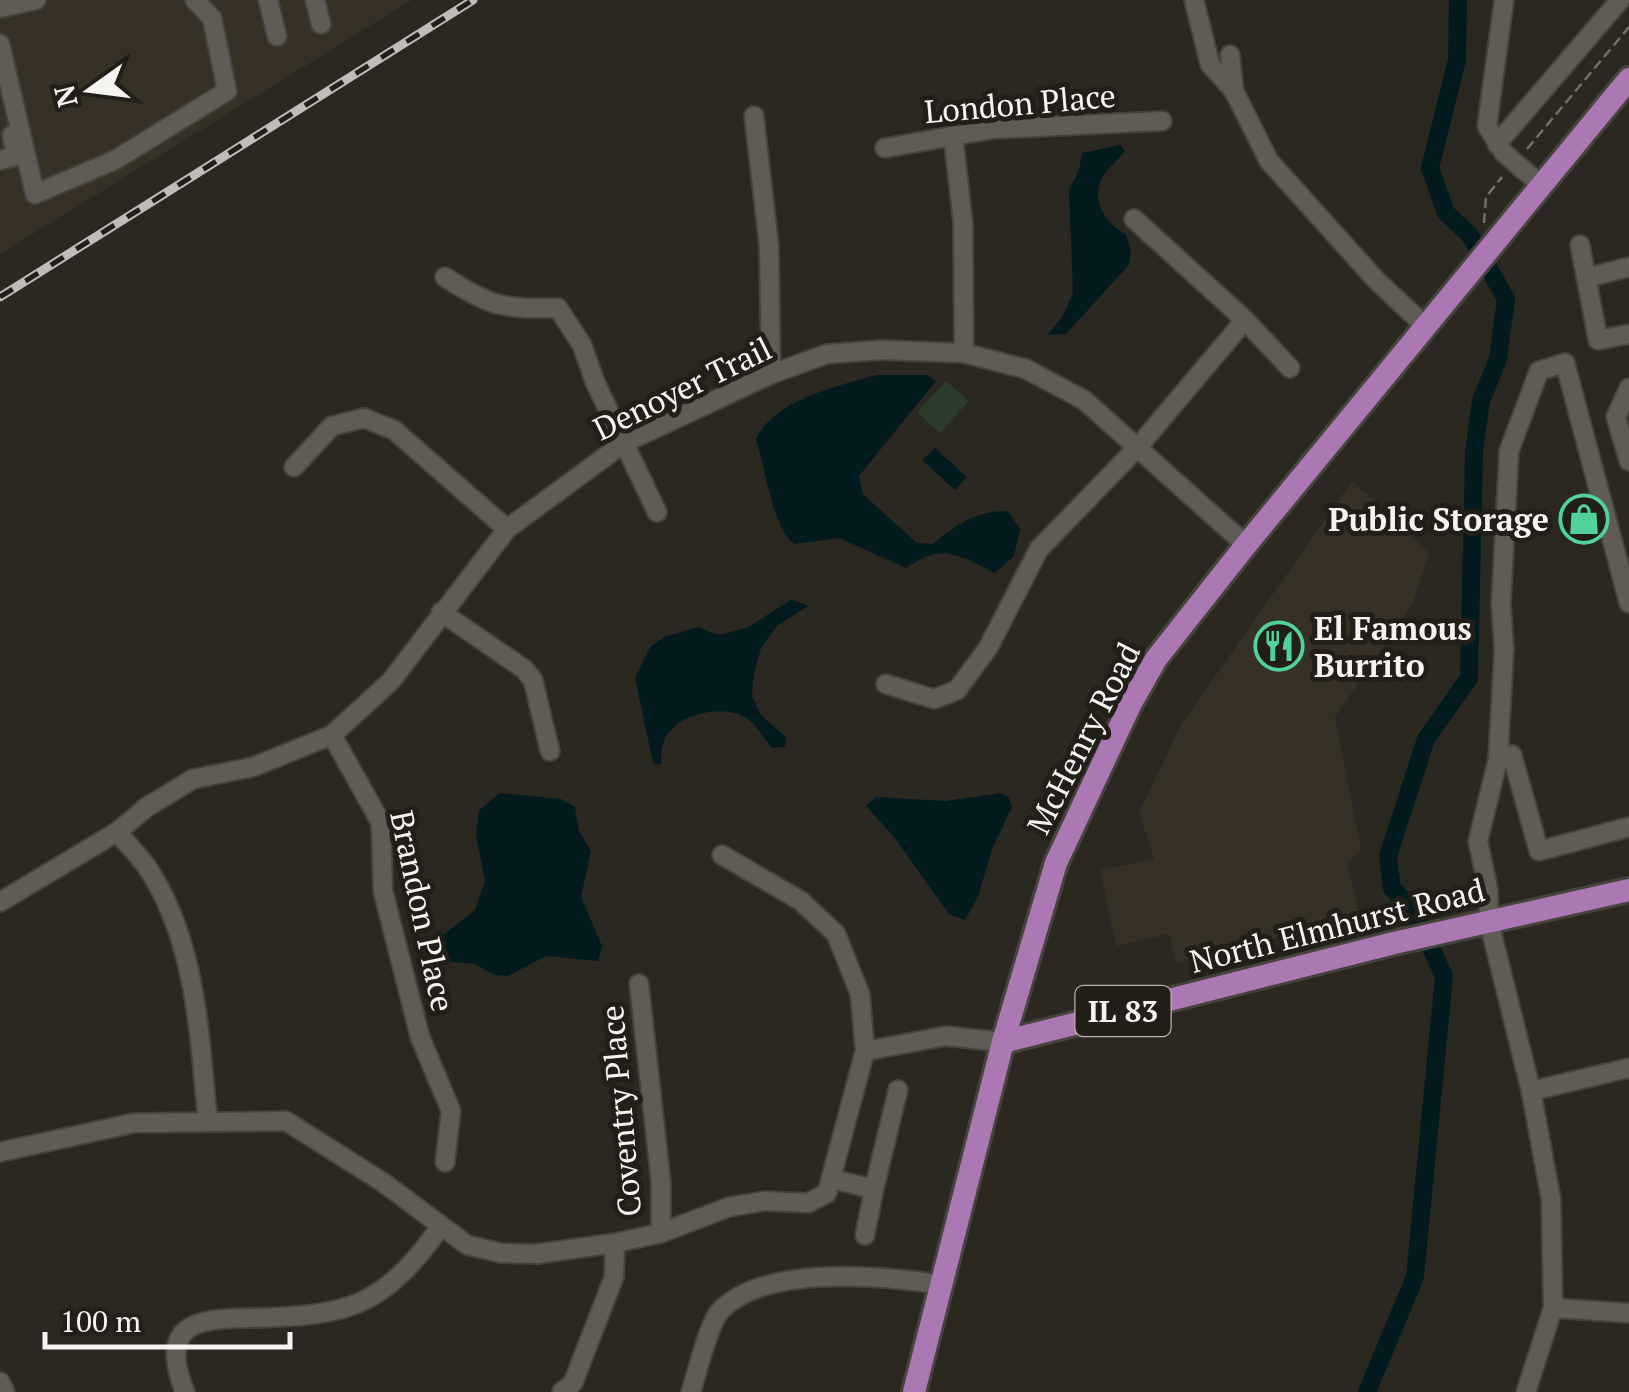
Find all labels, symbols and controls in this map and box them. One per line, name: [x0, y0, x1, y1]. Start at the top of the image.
north arrow: [40, 40, 140, 140]
street label: London Place: [923, 74, 1117, 132]
text: N: [45, 81, 86, 111]
street label: Denoyer Trail: [586, 327, 778, 449]
shop icon: Public Storage: [1558, 493, 1610, 545]
place label: Public Storage: [1328, 498, 1549, 540]
place label: El Famous Burrito: [1314, 607, 1472, 686]
restaurant icon: El Famous Burrito: [1253, 620, 1305, 672]
street label: McHenry Road: [1017, 635, 1149, 841]
street label: Brandon Place: [381, 807, 465, 1015]
street label: North Elmhurst Road: [1185, 868, 1489, 982]
road number: IL 83: [1076, 986, 1170, 1036]
street label: Coventry Place: [590, 1004, 650, 1218]
scale bar: [45, 1287, 290, 1349]
text: 100 m: [60, 1301, 141, 1341]

